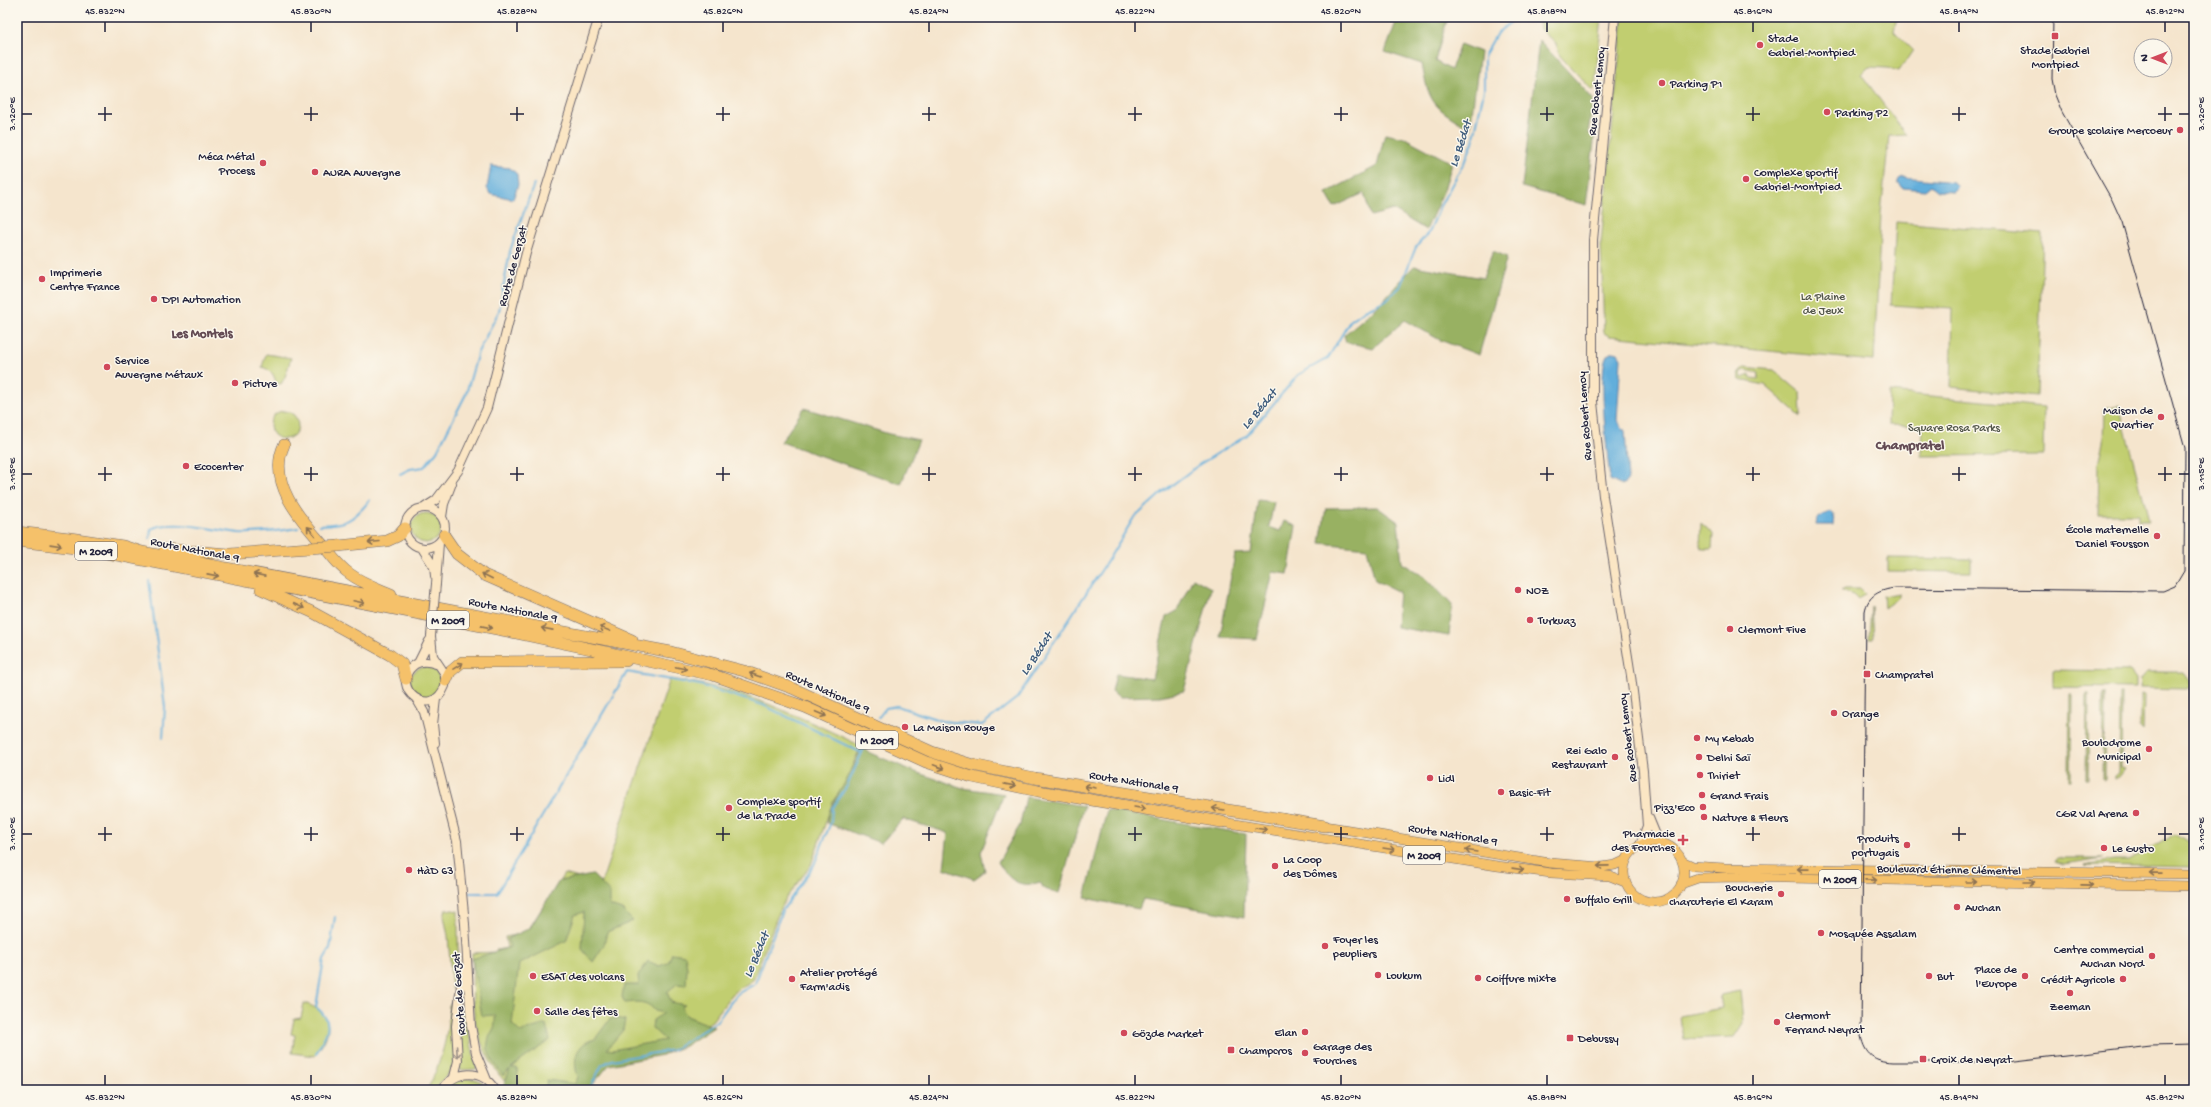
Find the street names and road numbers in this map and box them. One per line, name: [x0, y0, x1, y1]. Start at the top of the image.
street label: Rue Robert Lemoy: [1586, 46, 1610, 136]
street label: Route de Gerzat: [496, 224, 532, 308]
street label: Rue Robert Lemoy: [1576, 371, 1596, 461]
street label: Route Nationale 9: [149, 535, 240, 566]
road number: M 2009: [75, 542, 117, 560]
street label: Route Nationale 9: [467, 595, 558, 626]
road number: M 2009: [427, 611, 469, 629]
street label: Route Nationale 9: [783, 668, 871, 718]
street label: Rue Robert Lemoy: [1617, 693, 1641, 783]
road number: M 2009: [856, 731, 898, 749]
street label: Route Nationale 9: [1088, 769, 1179, 797]
street label: Route Nationale 9: [1407, 822, 1498, 850]
road number: M 2009: [1403, 846, 1445, 864]
street label: Boulevard Étienne Clémentel: [1876, 863, 2021, 879]
road number: M 2009: [1819, 870, 1861, 888]
street label: Route de Gerzat: [450, 951, 470, 1036]

